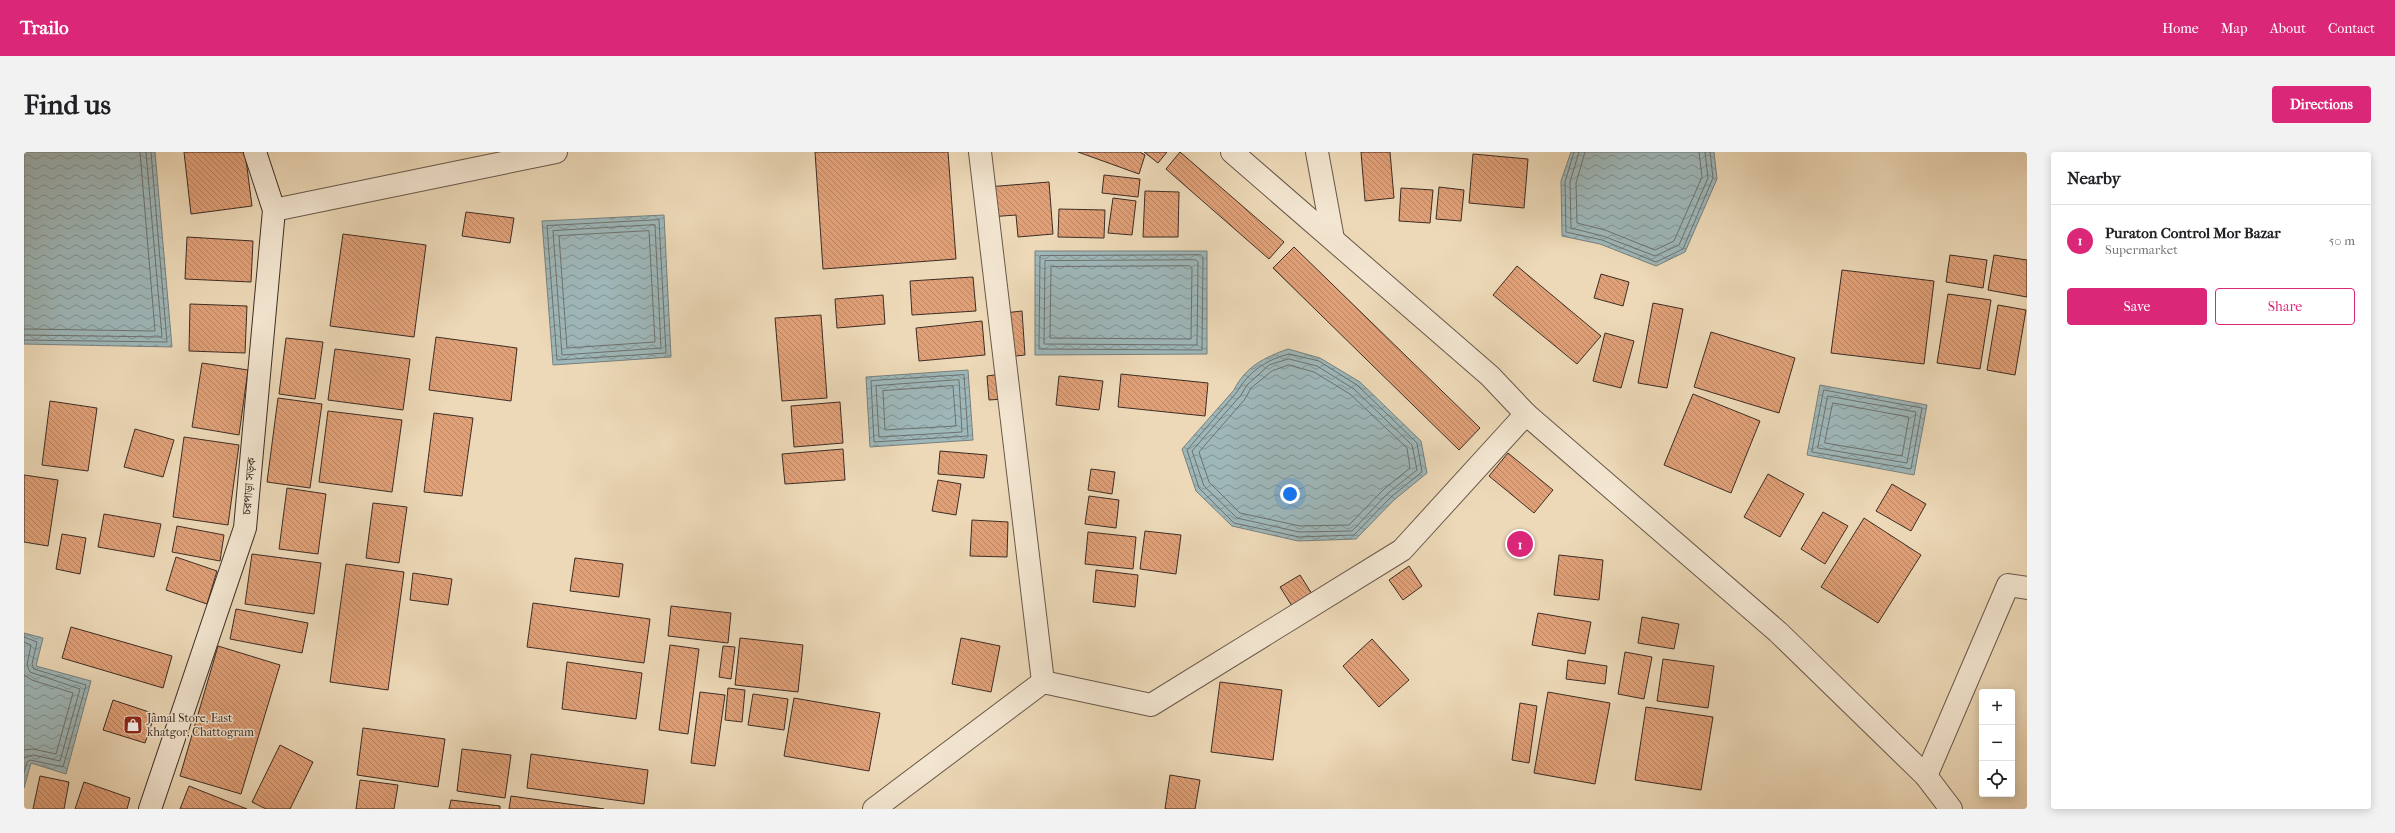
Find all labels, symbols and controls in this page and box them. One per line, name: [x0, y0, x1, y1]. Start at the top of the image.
text: Trailo: [20, 17, 69, 39]
text: Home: [2162, 20, 2199, 37]
text: Map: [2221, 20, 2248, 37]
text: About: [2270, 20, 2306, 37]
text: Contact: [2328, 20, 2375, 37]
button: Directions: [2272, 86, 2371, 123]
text: Find us: [24, 88, 111, 121]
text: Nearby: [2067, 168, 2121, 188]
text: Puraton Control Mor Bazar: [2105, 224, 2281, 242]
text: 1: [2078, 233, 2082, 248]
text: 50 m: [2329, 233, 2355, 248]
text: Supermarket: [2105, 242, 2178, 257]
button: Save: [2067, 288, 2207, 325]
button: Share: [2215, 288, 2355, 325]
street label: চরপাড়া সড়ক: [239, 456, 259, 516]
your location: [1280, 484, 1300, 504]
pin: 1: [1507, 529, 1533, 559]
map controls: [1979, 689, 2015, 797]
button: +: [1979, 689, 2015, 725]
place label: Jamal Store, East khatgor, Chattogram: [146, 711, 254, 739]
shop icon: Jamal Store, East khatgor, Chattogram: [122, 714, 144, 736]
button: −: [1979, 725, 2015, 761]
button: locate: [1979, 761, 2015, 797]

